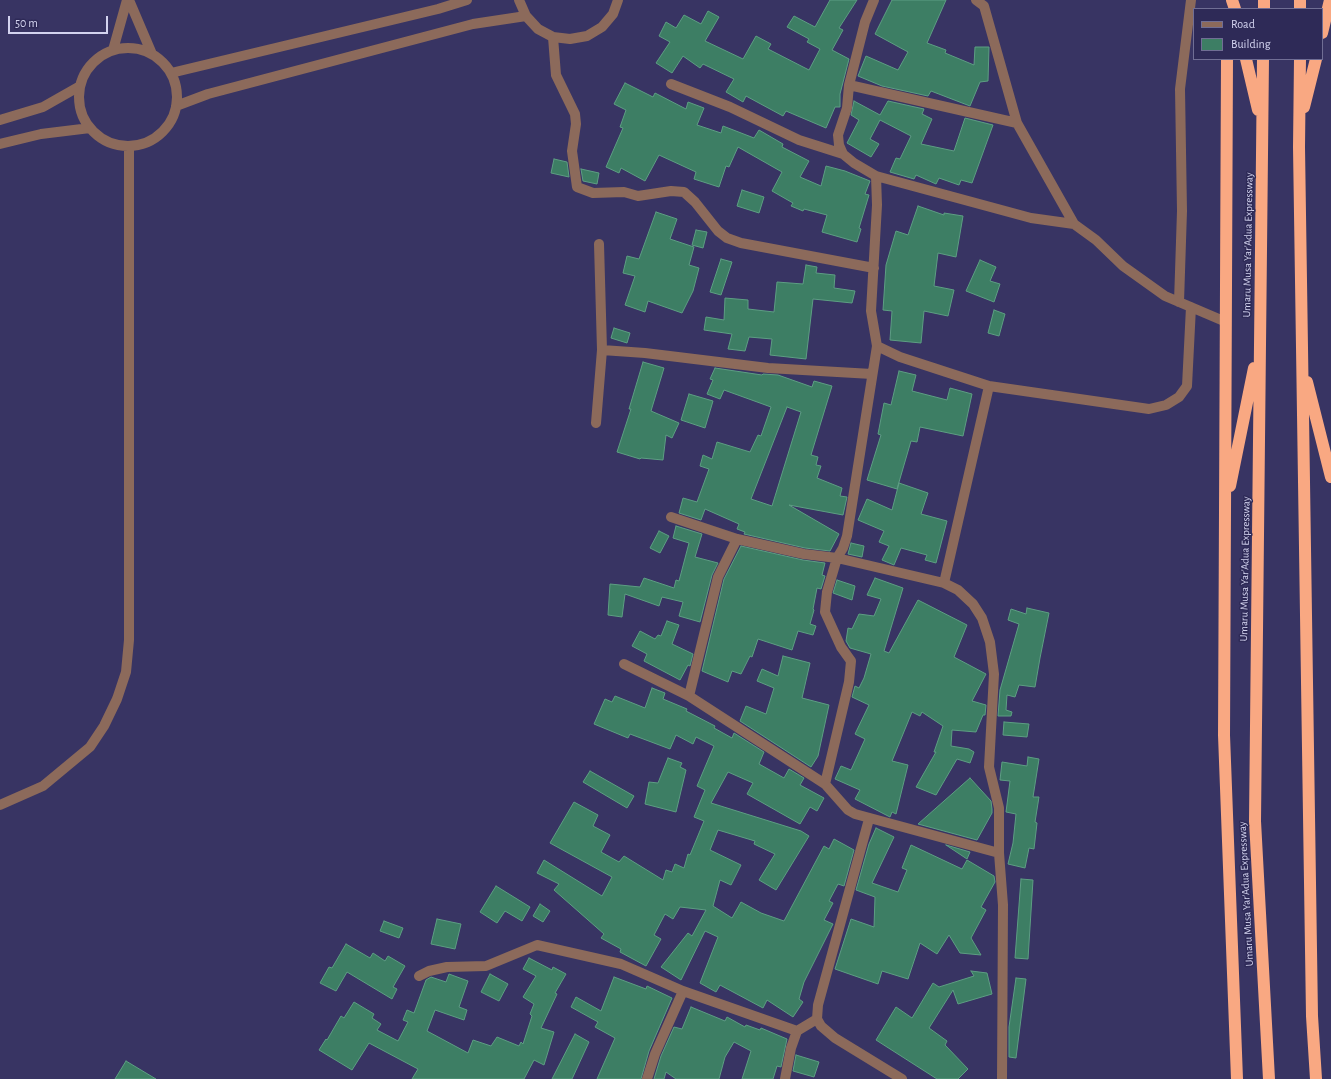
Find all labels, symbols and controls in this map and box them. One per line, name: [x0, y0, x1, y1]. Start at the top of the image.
scale bar: [10, 8, 110, 34]
legend: [1193, 8, 1323, 60]
text: 50 m: [15, 17, 38, 29]
text: Road: [1231, 18, 1255, 30]
text: Building: [1231, 38, 1271, 50]
street label: Umaru Musa Yar'Adua Expressway: [1240, 172, 1256, 318]
street label: Umaru Musa Yar'Adua Expressway: [1237, 496, 1253, 642]
street label: Umaru Musa Yar'Adua Expressway: [1236, 821, 1256, 967]

